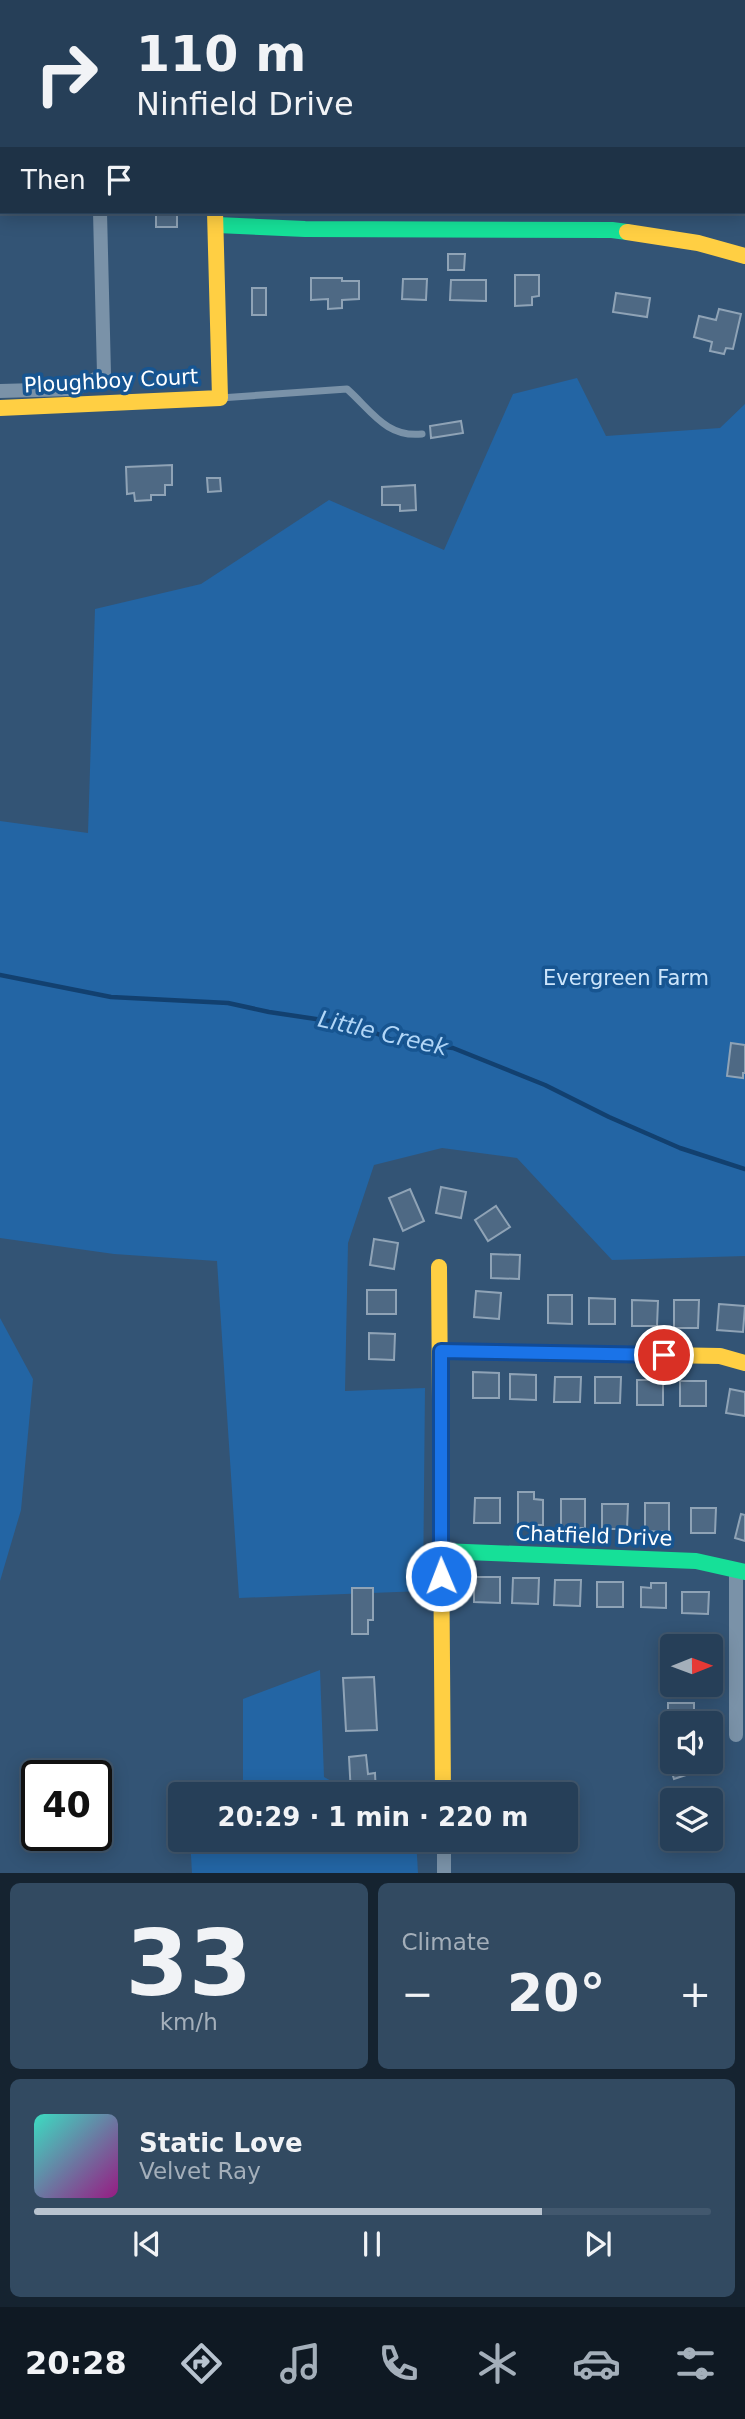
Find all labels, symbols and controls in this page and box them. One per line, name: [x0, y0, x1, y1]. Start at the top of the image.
text: 110 m: [136, 26, 306, 83]
icon: right: [21, 28, 112, 119]
text: Ninfield Drive: [136, 85, 354, 123]
icon: arrive: [100, 161, 138, 199]
text: Then: [21, 165, 86, 195]
street label: Ploughboy Court: [23, 364, 199, 398]
park label: Evergreen Farm: [543, 966, 709, 990]
water label: Little Creek: [316, 1005, 452, 1061]
pin: [634, 1325, 694, 1385]
icon: arrive: [645, 1336, 683, 1374]
street label: Chatfield Drive: [515, 1521, 673, 1551]
position arrow: [404, 1539, 478, 1613]
north arrow: [660, 1634, 723, 1698]
map controls: [660, 1634, 723, 1851]
button: sound: [660, 1711, 723, 1774]
speed limit sign: 40: [21, 1760, 112, 1851]
button: layers: [660, 1788, 723, 1851]
text: 20:29 · 1 min · 220 m: [218, 1802, 528, 1832]
text: 33: [125, 1911, 252, 2016]
text: Climate: [402, 1929, 490, 1955]
text: 20°: [507, 1963, 605, 2023]
text: −: [402, 1972, 433, 2016]
text: +: [679, 1972, 711, 2016]
text: km/h: [160, 2009, 218, 2035]
text: Static Love: [139, 2128, 303, 2158]
text: Velvet Ray: [139, 2158, 261, 2184]
icon: previous: [128, 2225, 166, 2263]
icon: pause: [353, 2225, 391, 2263]
icon: next: [579, 2225, 617, 2263]
icon: directions: [177, 2339, 226, 2388]
icon: music: [276, 2339, 325, 2388]
icon: phone: [374, 2339, 423, 2388]
icon: climate: [473, 2339, 522, 2388]
icon: car: [572, 2339, 621, 2388]
icon: filters: [671, 2339, 720, 2388]
text: 20:28: [25, 2344, 127, 2382]

